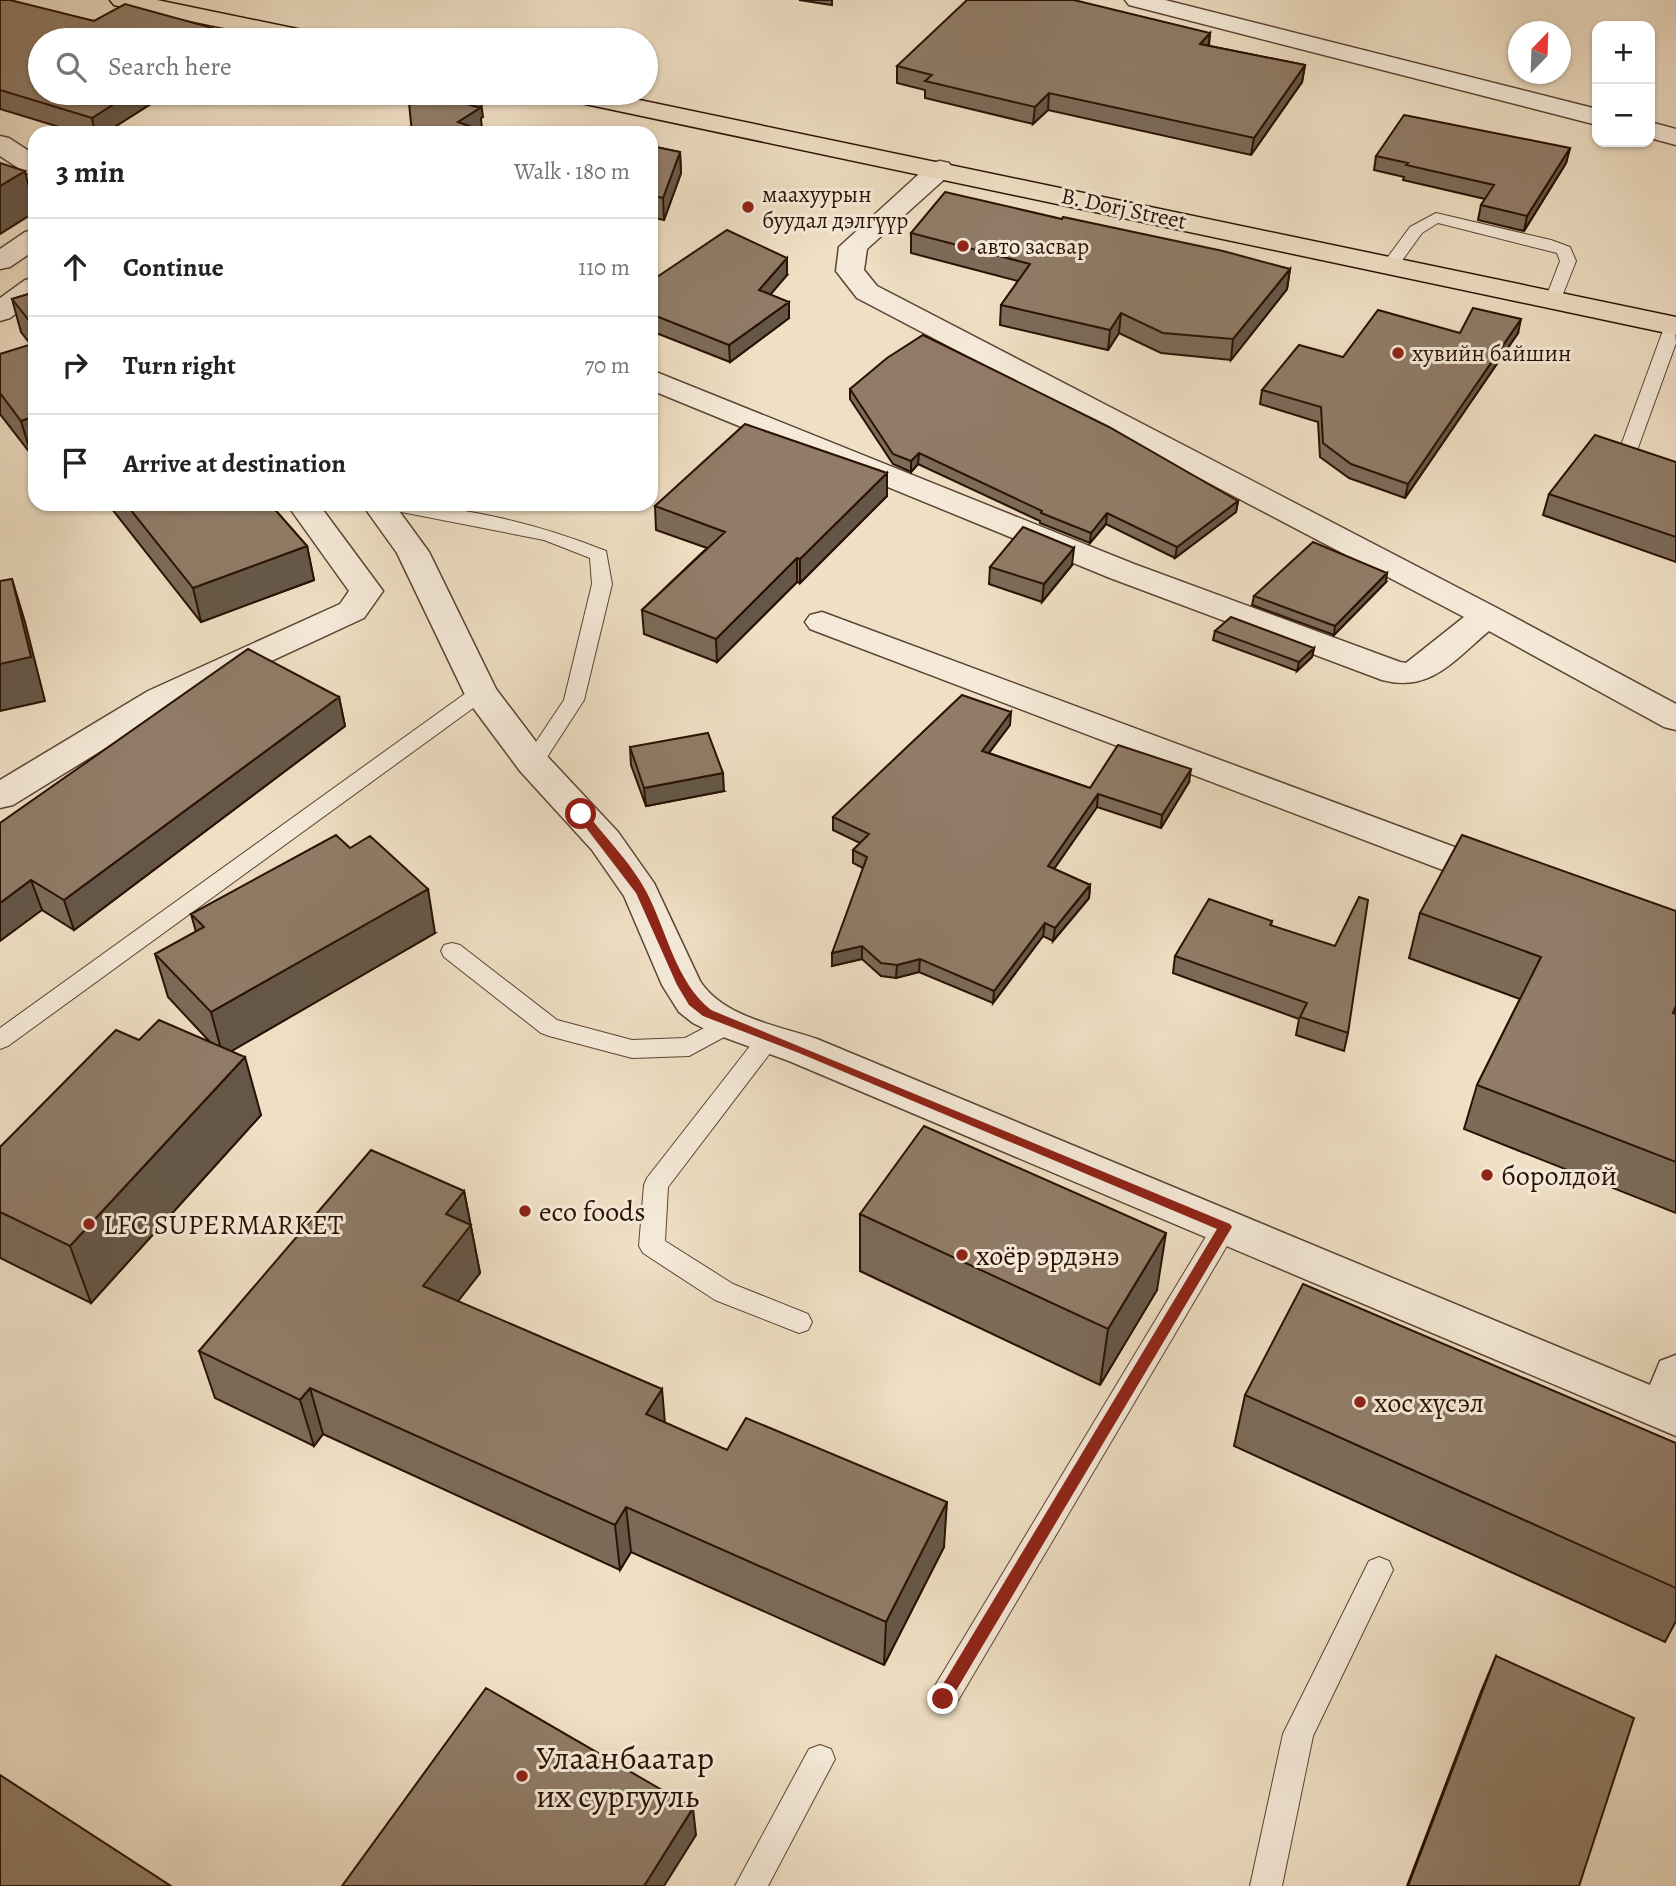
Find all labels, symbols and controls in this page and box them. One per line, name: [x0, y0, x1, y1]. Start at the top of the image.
north arrow: [1508, 21, 1571, 84]
map controls: [1592, 21, 1655, 147]
button: +: [1592, 21, 1655, 84]
search box: [28, 28, 658, 105]
icon: search: [52, 48, 90, 86]
text: Search here: [108, 49, 232, 84]
button: −: [1592, 84, 1655, 147]
text: 3 min: [56, 152, 125, 192]
text: Walk · 180 m: [514, 156, 630, 187]
place label: маахуурын буудал дэлгүүр: [762, 179, 908, 236]
street label: B. Dorj Street: [1058, 180, 1190, 237]
marker: маахуурын буудал дэлгүүр: [740, 199, 756, 215]
place label: авто засвар: [977, 231, 1089, 262]
marker: авто засвар: [955, 238, 971, 254]
icon: ahead: [56, 248, 94, 286]
text: Continue: [123, 250, 224, 285]
text: 110 m: [578, 252, 630, 283]
place label: хувийн байшин: [1412, 338, 1571, 369]
marker: хувийн байшин: [1390, 345, 1406, 361]
icon: right: [56, 346, 94, 384]
text: Turn right: [123, 348, 236, 383]
text: 70 m: [584, 350, 630, 381]
icon: arrive: [56, 444, 94, 482]
text: Arrive at destination: [123, 446, 346, 481]
route start: [565, 798, 596, 829]
place label: боролдой: [1501, 1157, 1617, 1195]
marker: боролдой: [1479, 1167, 1495, 1183]
place label: eco foods: [539, 1193, 645, 1231]
marker: eco foods: [517, 1203, 533, 1219]
place label: LFC SUPERMARKET: [103, 1206, 343, 1244]
marker: LFC SUPERMARKET: [81, 1216, 97, 1232]
place label: хоёр эрдэнэ: [976, 1237, 1120, 1275]
marker: хоёр эрдэнэ: [954, 1247, 970, 1263]
place label: хос хүсэл: [1374, 1384, 1484, 1422]
marker: хос хүсэл: [1352, 1394, 1368, 1410]
route end: [927, 1683, 958, 1714]
place label: Улаанбаатар их сургууль: [536, 1735, 714, 1818]
marker: Улаанбаатар их сургууль: [514, 1768, 530, 1784]

